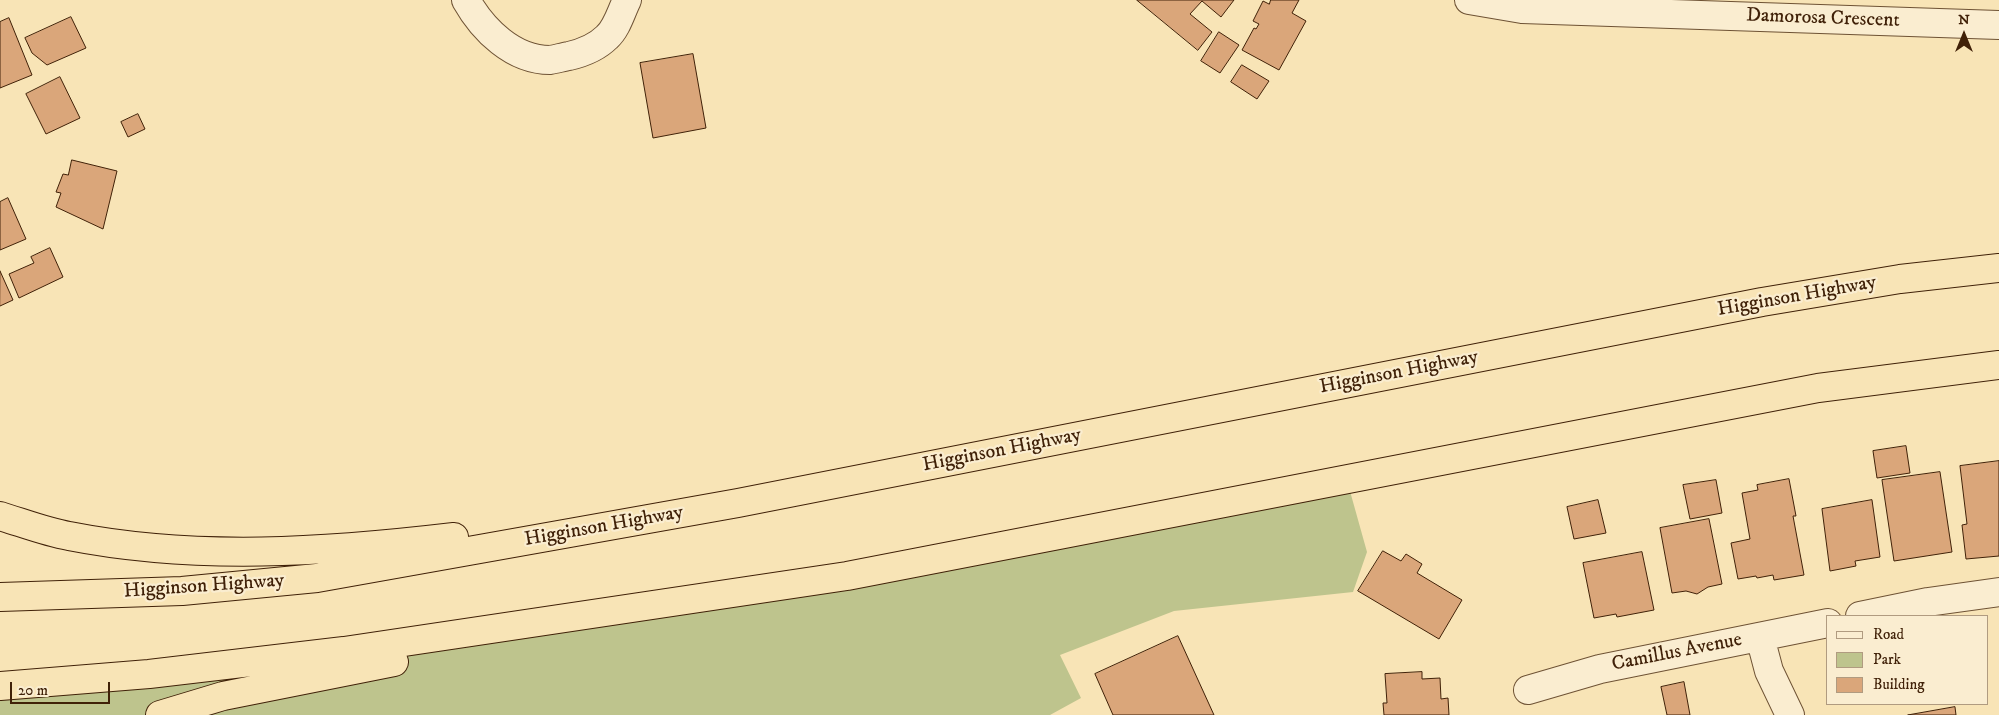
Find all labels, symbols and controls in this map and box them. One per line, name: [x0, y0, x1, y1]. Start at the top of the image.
street label: Damorosa Crescent: [1746, 4, 1900, 34]
north arrow: [1939, 10, 1989, 60]
text: N: [1958, 11, 1970, 29]
street label: Higginson Highway: [1716, 271, 1878, 323]
street label: Higginson Highway: [1318, 346, 1480, 400]
street label: Higginson Highway: [921, 424, 1083, 478]
street label: Higginson Highway: [523, 501, 685, 553]
street label: Higginson Highway: [123, 569, 285, 605]
legend: [1826, 615, 1989, 705]
text: Road: [1873, 625, 1904, 644]
street label: Camillus Avenue: [1610, 629, 1744, 677]
text: Park: [1873, 650, 1901, 669]
scale bar: [12, 672, 112, 704]
text: Building: [1873, 675, 1925, 694]
text: 20 m: [18, 681, 48, 700]

